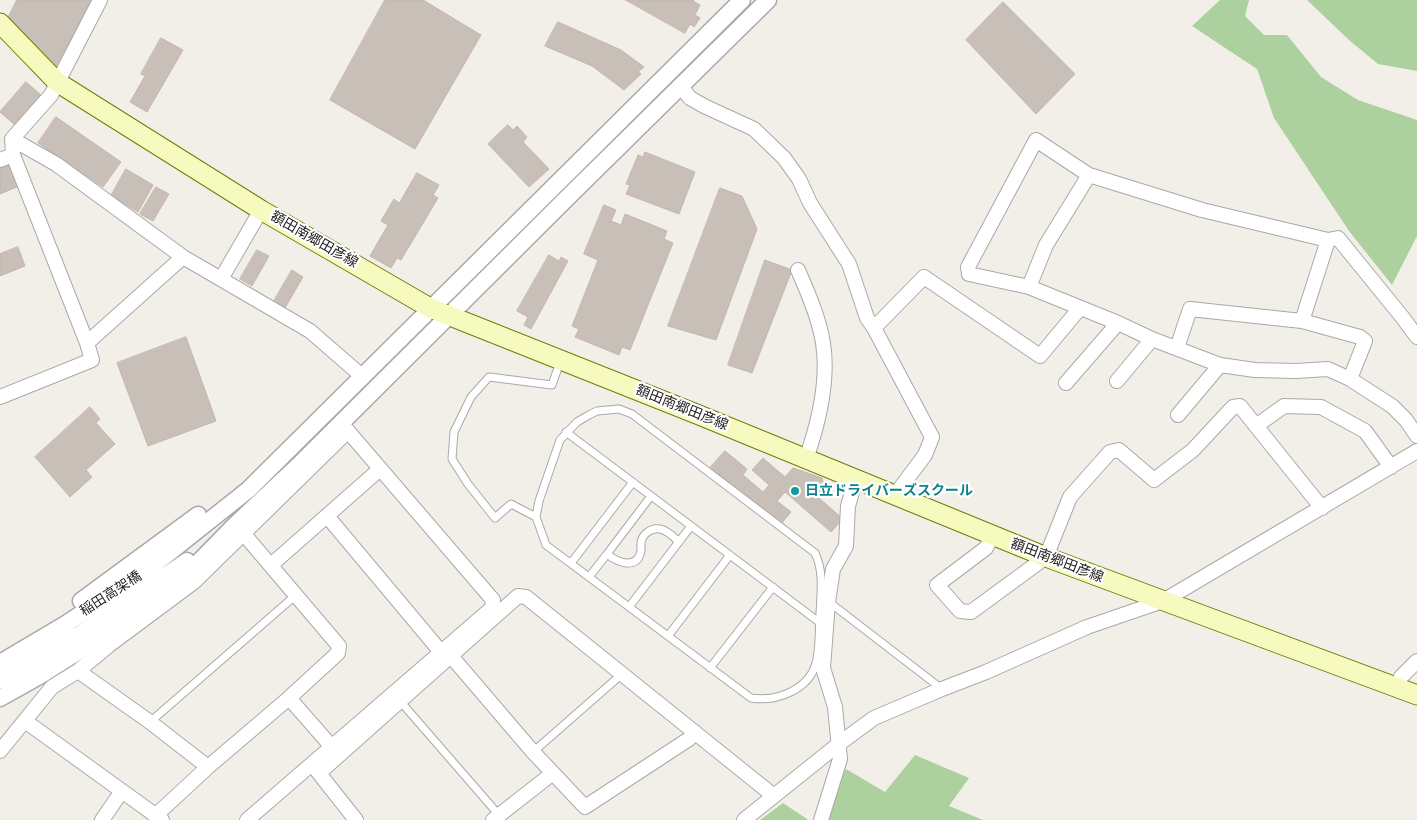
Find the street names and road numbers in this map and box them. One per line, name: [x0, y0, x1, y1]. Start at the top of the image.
street label: 額田南郷田彦線: [267, 208, 361, 272]
street label: 額田南郷田彦線: [633, 382, 731, 434]
street label: 額田南郷田彦線: [1008, 536, 1106, 586]
street label: 稲田高架橋: [77, 568, 145, 620]

